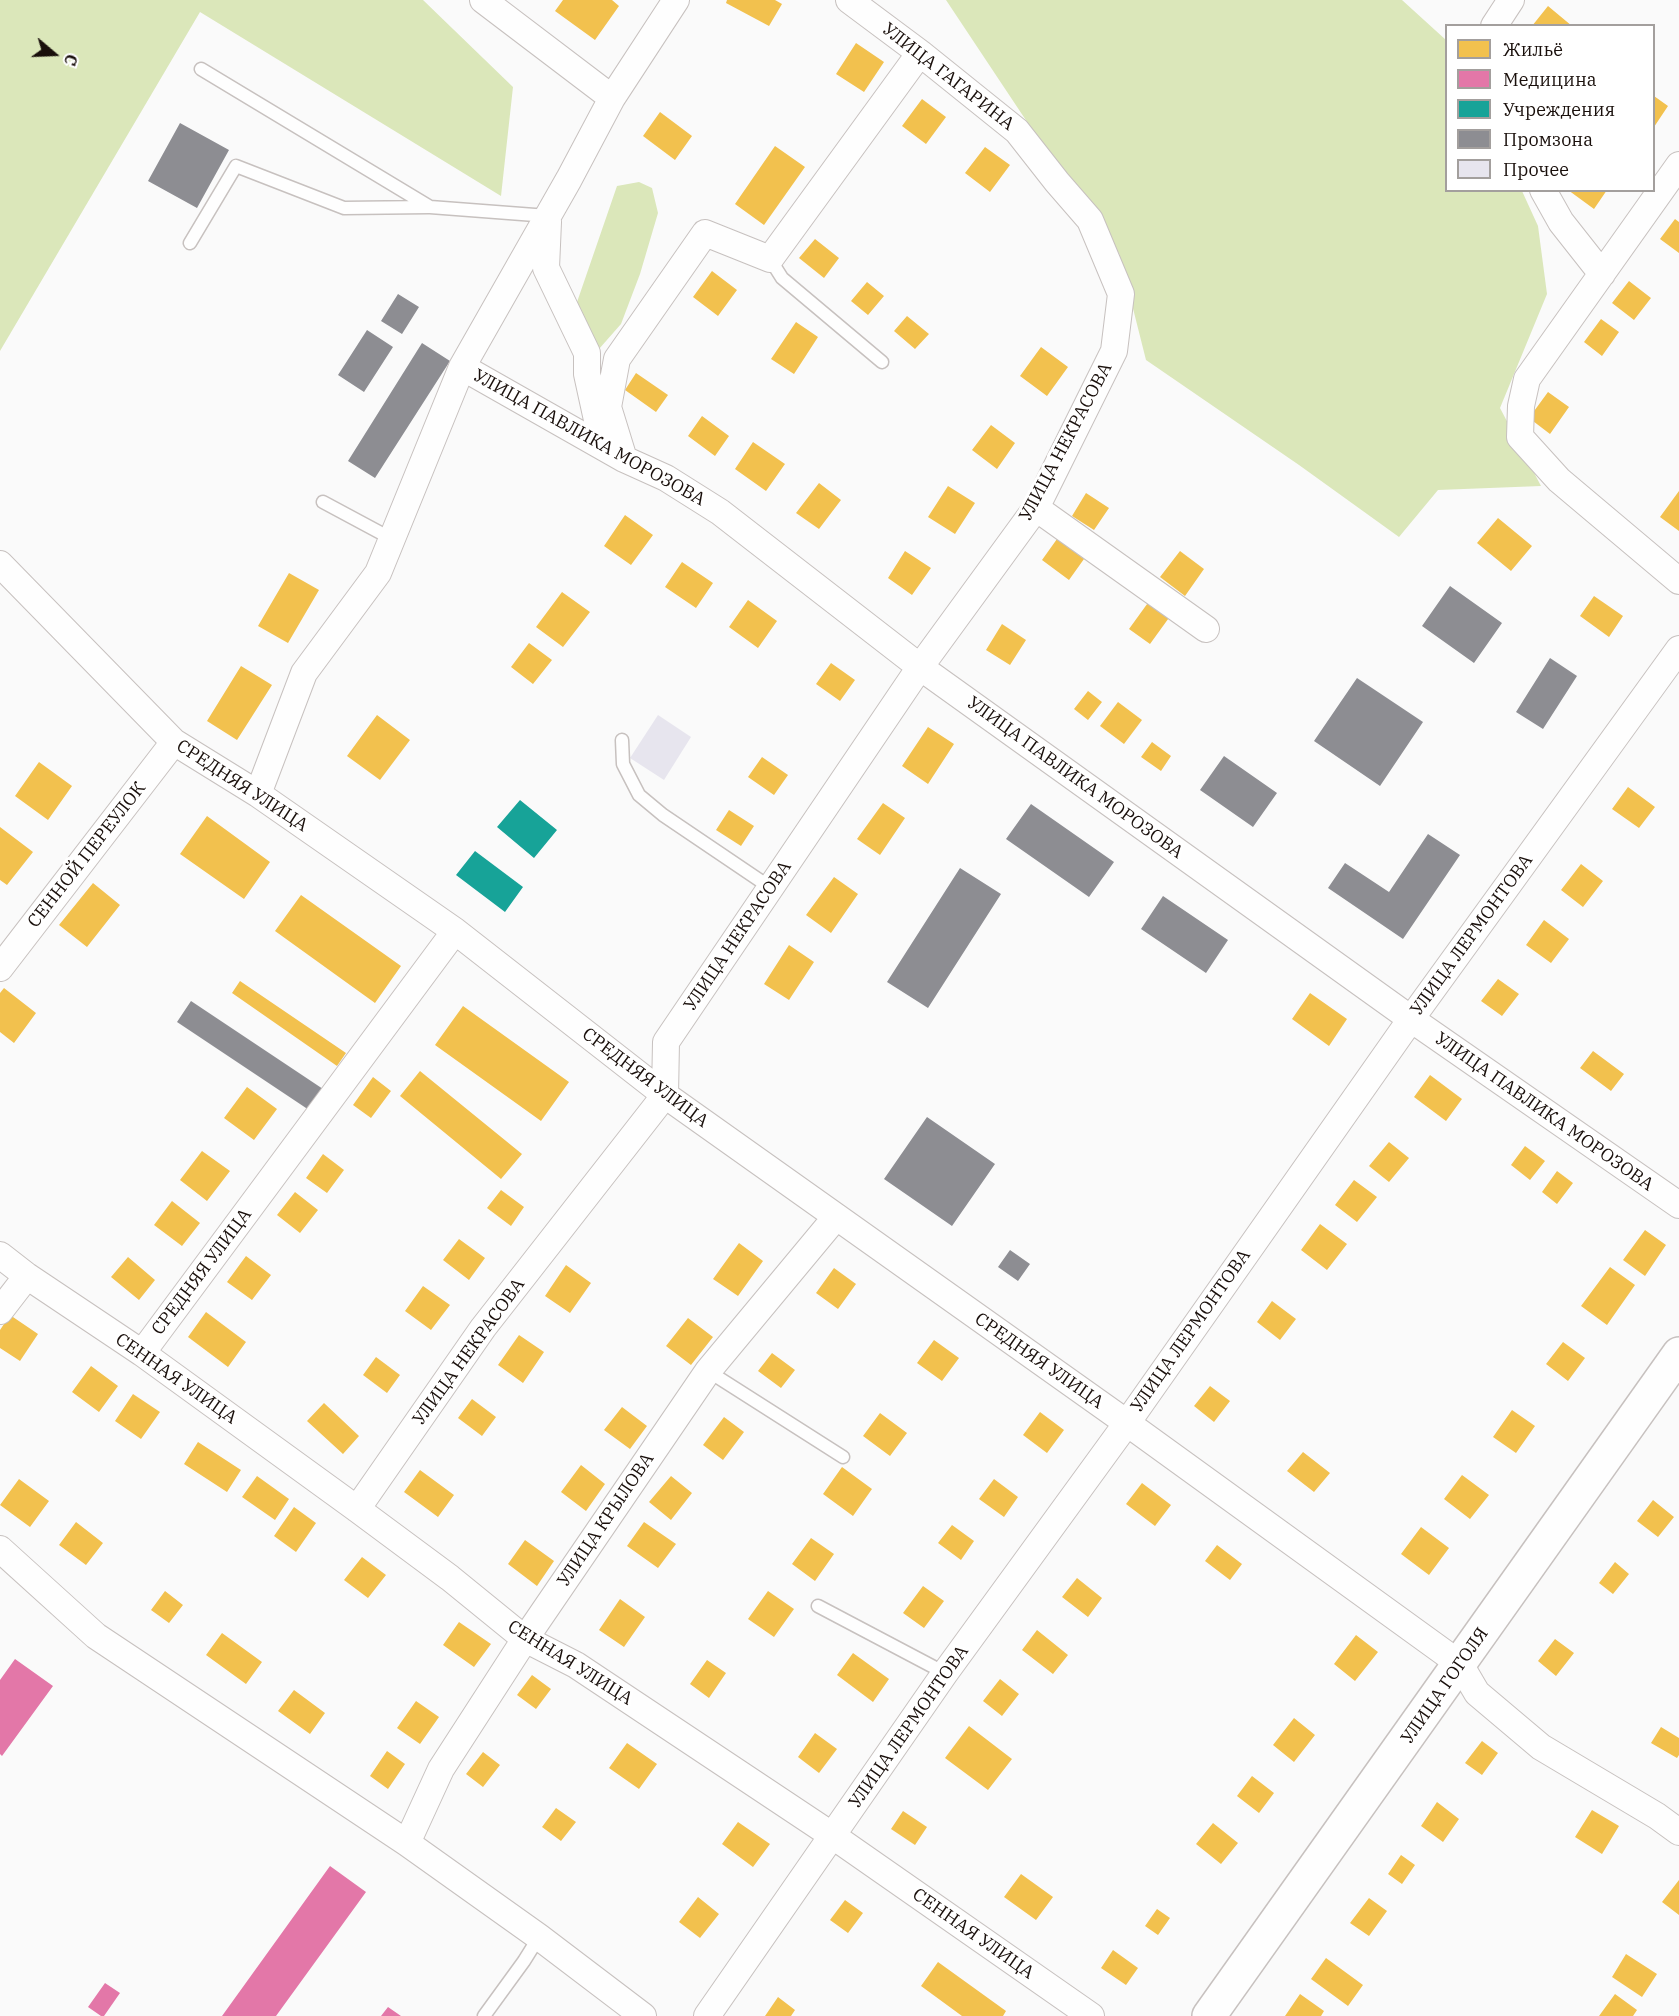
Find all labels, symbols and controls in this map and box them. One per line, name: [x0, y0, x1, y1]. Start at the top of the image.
street label: УЛИЦА ГАГАРИНА: [878, 19, 1018, 135]
north arrow: [24, 24, 84, 84]
legend: [1445, 24, 1655, 192]
text: Жильё: [1503, 38, 1563, 61]
text: С: [60, 52, 82, 68]
text: Медицина: [1503, 68, 1597, 91]
text: Учреждения: [1503, 98, 1615, 121]
text: Промзона: [1503, 128, 1593, 151]
text: Прочее: [1503, 158, 1569, 181]
street label: УЛИЦА НЕКРАСОВА: [1015, 359, 1117, 525]
street label: УЛИЦА ПАВЛИКА МОРОЗОВА: [469, 365, 709, 511]
street label: УЛИЦА ПАВЛИКА МОРОЗОВА: [963, 692, 1187, 864]
street label: СРЕДНЯЯ УЛИЦА: [172, 735, 312, 837]
street label: СЕННОЙ ПЕРЕУЛОК: [23, 778, 151, 932]
street label: УЛИЦА ЛЕРМОНТОВА: [1406, 850, 1538, 1020]
street label: УЛИЦА НЕКРАСОВА: [680, 857, 796, 1015]
street label: СРЕДНЯЯ УЛИЦА: [578, 1024, 712, 1132]
street label: УЛИЦА ПАВЛИКА МОРОЗОВА: [1431, 1028, 1657, 1196]
street label: СРЕДНЯЯ УЛИЦА: [148, 1205, 256, 1339]
street label: УЛИЦА ЛЕРМОНТОВА: [1127, 1245, 1255, 1417]
street label: УЛИЦА НЕКРАСОВА: [408, 1274, 530, 1430]
street label: СРЕДНЯЯ УЛИЦА: [970, 1308, 1108, 1414]
street label: СЕННАЯ УЛИЦА: [111, 1329, 241, 1429]
street label: УЛИЦА КРЫЛОВА: [553, 1449, 659, 1591]
street label: СЕННАЯ УЛИЦА: [503, 1616, 637, 1710]
street label: УЛИЦА ГОГОЛЯ: [1397, 1624, 1493, 1748]
street label: УЛИЦА ЛЕРМОНТОВА: [845, 1641, 973, 1813]
street label: СЕННАЯ УЛИЦА: [908, 1884, 1038, 1984]

